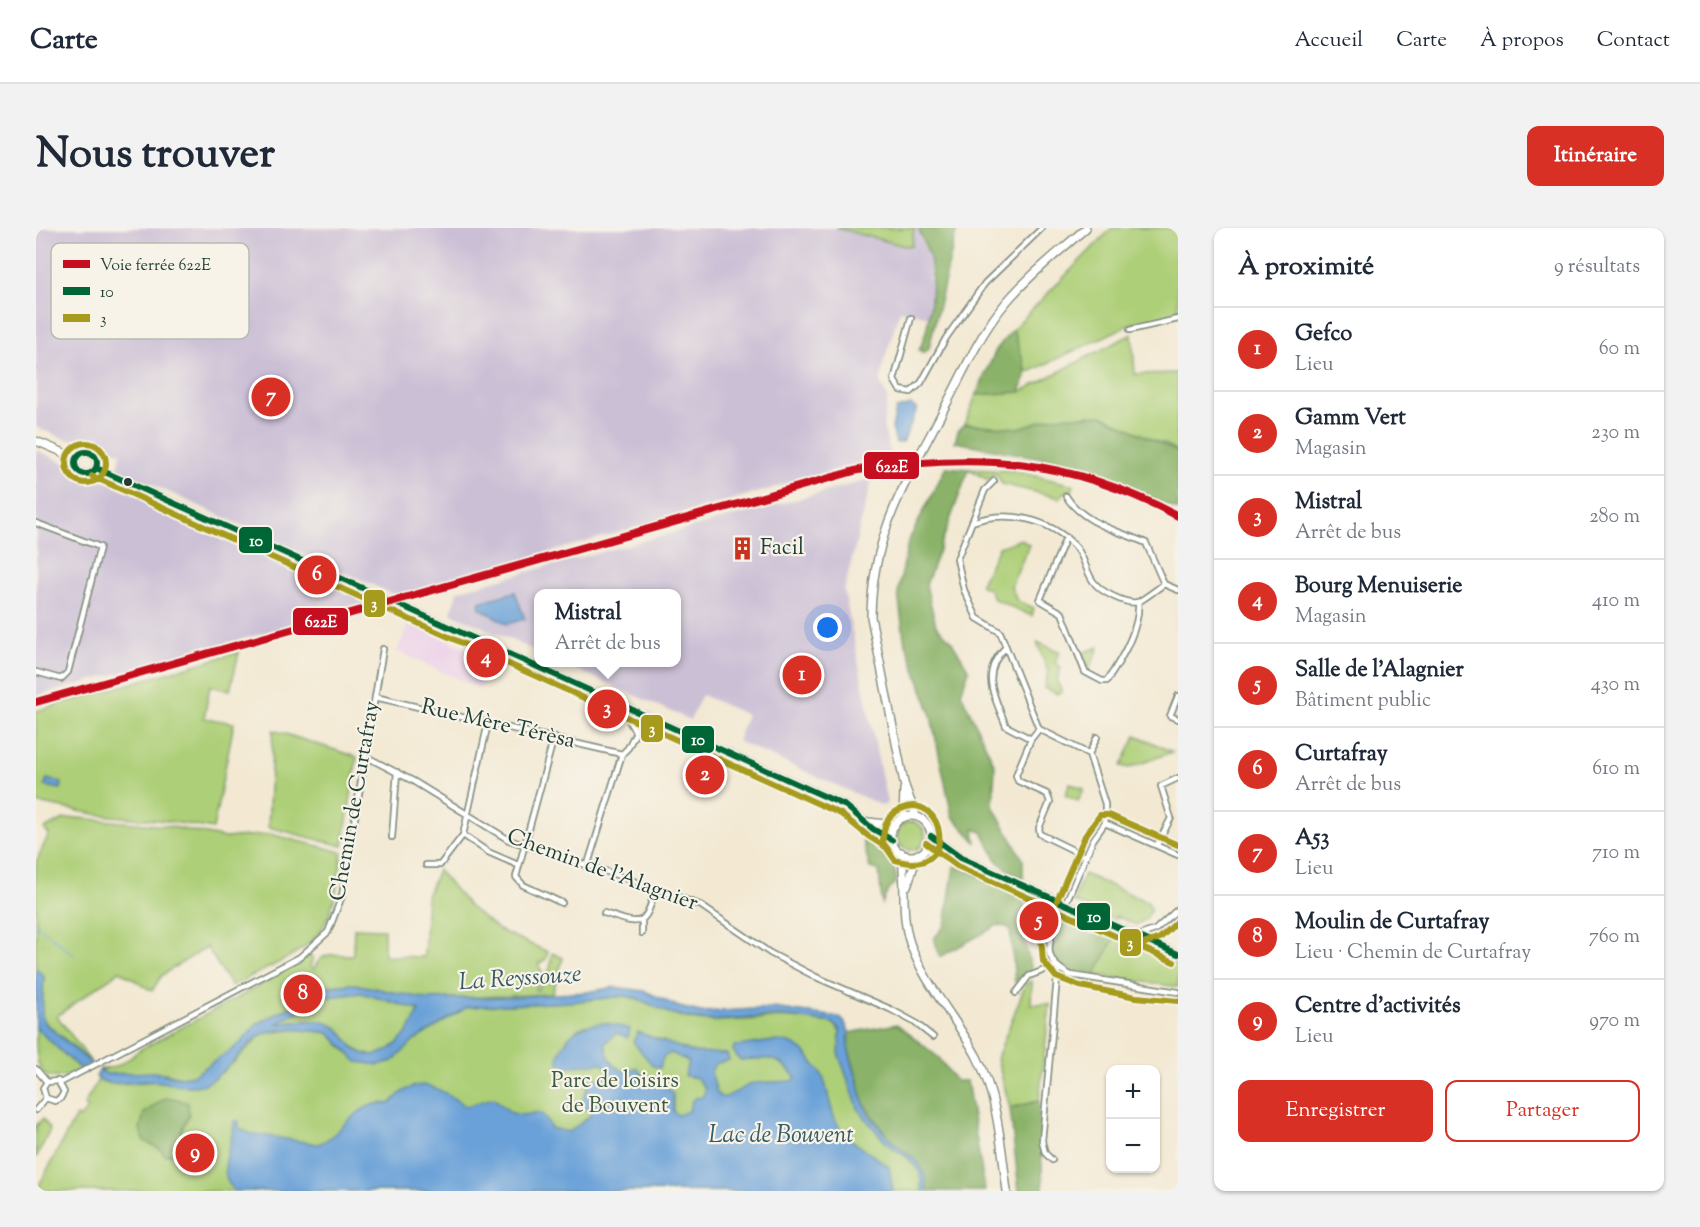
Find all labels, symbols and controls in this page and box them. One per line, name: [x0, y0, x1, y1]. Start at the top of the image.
text: Carte: [30, 21, 98, 61]
text: Accueil: [1295, 26, 1363, 56]
text: Carte: [1396, 26, 1447, 56]
text: À propos: [1480, 26, 1564, 56]
text: Contact: [1597, 26, 1670, 56]
text: Nous trouver: [36, 126, 275, 186]
button: Itinéraire: [1527, 126, 1664, 186]
legend: [51, 243, 249, 339]
text: À proximité: [1238, 249, 1374, 286]
text: 9 résultats: [1554, 253, 1640, 282]
text: Voie ferrée 622E: [100, 255, 211, 278]
text: 10: [100, 282, 114, 305]
text: 3: [100, 309, 106, 332]
text: Gefco: [1295, 319, 1352, 351]
text: 1: [1254, 335, 1261, 364]
text: 60 m: [1599, 335, 1640, 364]
text: Lieu: [1295, 351, 1333, 380]
pin: 7: [252, 374, 290, 420]
text: Gamm Vert: [1295, 403, 1406, 435]
text: 2: [1253, 419, 1262, 448]
text: 230 m: [1591, 419, 1640, 448]
text: Magasin: [1295, 435, 1367, 464]
line badge: 622E: [863, 451, 920, 480]
text: 622E: [876, 457, 909, 480]
unlabelled marker: [122, 476, 134, 488]
text: Mistral: [1295, 487, 1362, 519]
text: 3: [1253, 503, 1262, 532]
text: 280 m: [1589, 503, 1640, 532]
text: Arrêt de bus: [1295, 519, 1401, 548]
line badge: 10: [238, 526, 273, 554]
text: 10: [249, 531, 263, 554]
place label: Facil: [760, 533, 804, 565]
building icon: Facil: [729, 536, 755, 562]
pin: 6: [298, 552, 336, 598]
text: Bourg Menuiserie: [1295, 571, 1463, 603]
text: 4: [1252, 587, 1263, 616]
text: 410 m: [1592, 587, 1640, 616]
line badge: 3: [363, 589, 386, 618]
popup: [534, 589, 681, 667]
text: 3: [371, 594, 378, 617]
text: Mistral: [554, 598, 622, 630]
text: Magasin: [1295, 603, 1367, 632]
line badge: 622E: [292, 607, 349, 636]
text: 622E: [305, 612, 338, 635]
your location: [813, 613, 842, 642]
text: Arrêt de bus: [554, 630, 661, 659]
pin: 4: [466, 636, 506, 680]
pin: 1: [782, 652, 822, 698]
text: Salle de l'Alagnier: [1295, 655, 1464, 687]
text: 5: [1254, 671, 1261, 700]
text: 430 m: [1591, 671, 1640, 700]
pin: 3: [588, 686, 626, 732]
text: Bâtiment public: [1295, 687, 1431, 716]
street label: Rue Mère Térèsa: [418, 692, 578, 758]
street label: Chemin de Curtafray: [323, 698, 389, 904]
line badge: 3: [640, 714, 664, 743]
text: 3: [649, 719, 656, 742]
line badge: 10: [681, 725, 715, 754]
text: 10: [691, 730, 705, 753]
text: Curtafray: [1295, 739, 1388, 771]
pin: 2: [686, 752, 724, 798]
text: 6: [1253, 755, 1262, 784]
text: 610 m: [1592, 755, 1640, 784]
text: Arrêt de bus: [1295, 771, 1401, 800]
street label: Chemin de l'Alagnier: [502, 822, 702, 920]
text: A53: [1295, 823, 1329, 855]
text: 7: [1252, 839, 1263, 868]
text: 710 m: [1592, 839, 1640, 868]
text: Lieu: [1295, 855, 1333, 884]
pin: 5: [1020, 898, 1058, 944]
line badge: 10: [1076, 902, 1111, 931]
text: 10: [1087, 907, 1101, 930]
text: Moulin de Curtafray: [1295, 907, 1489, 939]
text: 8: [1253, 923, 1263, 952]
text: 760 m: [1589, 923, 1640, 952]
line badge: 3: [1119, 928, 1142, 957]
text: 3: [1127, 933, 1134, 956]
text: Lieu · Chemin de Curtafray: [1295, 939, 1531, 968]
water label: La Reyssouze: [457, 958, 583, 1000]
pin: 8: [284, 972, 322, 1017]
text: Centre d'activités: [1295, 991, 1461, 1023]
text: 9: [1253, 1007, 1262, 1036]
text: 970 m: [1589, 1007, 1640, 1036]
text: Lieu: [1295, 1023, 1333, 1052]
map controls: [1106, 1065, 1160, 1173]
button: +: [1106, 1065, 1160, 1119]
park label: Parc de loisirs de Bouvent: [551, 1066, 679, 1123]
button: Enregistrer: [1238, 1080, 1433, 1142]
button: Partager: [1445, 1080, 1640, 1142]
water label: Lac de Bouvent: [708, 1119, 854, 1153]
button: −: [1106, 1119, 1160, 1173]
pin: 9: [176, 1130, 214, 1176]

